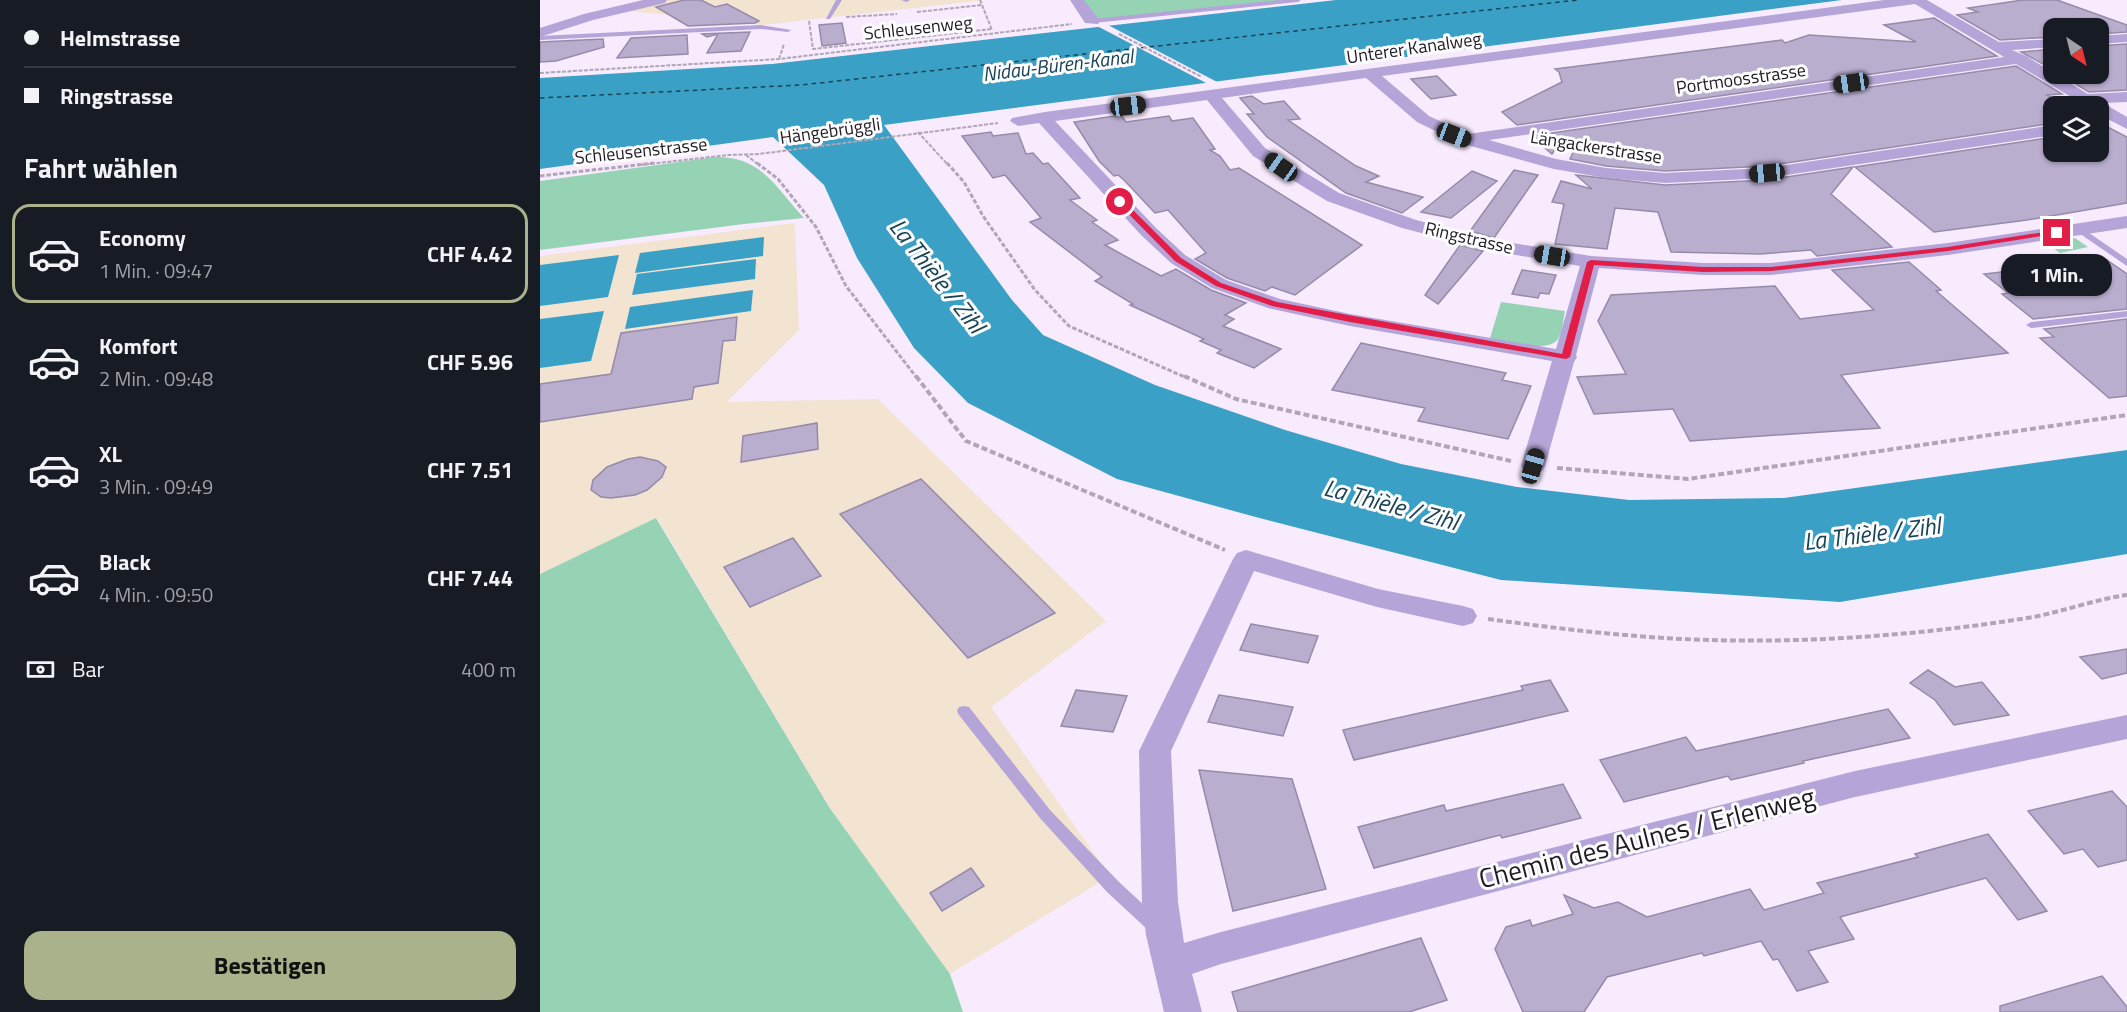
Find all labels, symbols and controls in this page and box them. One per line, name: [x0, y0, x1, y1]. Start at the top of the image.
street label: Schleusenweg: [862, 8, 974, 47]
north arrow: [2043, 18, 2109, 84]
map controls: [2043, 18, 2109, 162]
text: Helmstrasse: [60, 21, 180, 55]
street label: Unterer Kanalweg: [1345, 25, 1483, 70]
water label: Nidau-Büren-Kanal: [981, 40, 1137, 89]
street label: Portmoosstrasse: [1674, 56, 1808, 101]
car: [1832, 72, 1870, 94]
text: Ringstrasse: [60, 79, 173, 113]
car: [1109, 95, 1147, 117]
button: layers: [2043, 96, 2109, 162]
street label: Hängebrüggli: [778, 110, 882, 151]
car: [1434, 120, 1474, 150]
street label: Längackerstrasse: [1528, 123, 1664, 170]
street label: Schleusenstrasse: [573, 130, 708, 171]
text: Fahrt wählen: [24, 147, 178, 188]
car: [1261, 149, 1301, 185]
car: [1748, 162, 1786, 184]
route start: [1106, 188, 1133, 215]
water label: La Thièle / Zihl: [881, 210, 996, 343]
street label: Ringstrasse: [1422, 214, 1516, 261]
route end: [2043, 219, 2070, 246]
text: Economy: [99, 221, 186, 255]
icon: car: [27, 227, 81, 281]
text: CHF 4.42: [427, 237, 513, 271]
car: [1533, 244, 1571, 268]
callout: 1 Min.: [2002, 254, 2113, 296]
text: 1 Min. · 09:47: [99, 255, 213, 286]
text: 1 Min.: [2029, 259, 2084, 290]
text: Komfort: [99, 329, 178, 363]
icon: car: [27, 335, 81, 389]
text: CHF 5.96: [427, 345, 513, 379]
text: 2 Min. · 09:48: [99, 363, 213, 394]
text: XL: [99, 437, 122, 471]
icon: car: [27, 443, 81, 497]
car: [1519, 446, 1547, 486]
text: CHF 7.51: [427, 453, 513, 487]
water label: La Thièle / Zihl: [1320, 469, 1465, 540]
text: 3 Min. · 09:49: [99, 471, 213, 502]
water label: La Thièle / Zihl: [1801, 506, 1945, 559]
text: Black: [99, 545, 151, 579]
icon: car: [27, 551, 81, 605]
text: CHF 7.44: [427, 561, 513, 595]
text: 4 Min. · 09:50: [99, 579, 213, 610]
text: Bar: [72, 652, 104, 686]
icon: cash: [24, 653, 57, 686]
text: 400 m: [461, 654, 516, 685]
street label: Chemin des Aulnes / Erlenweg: [1474, 775, 1819, 898]
button: Bestätigen: [24, 931, 516, 1000]

